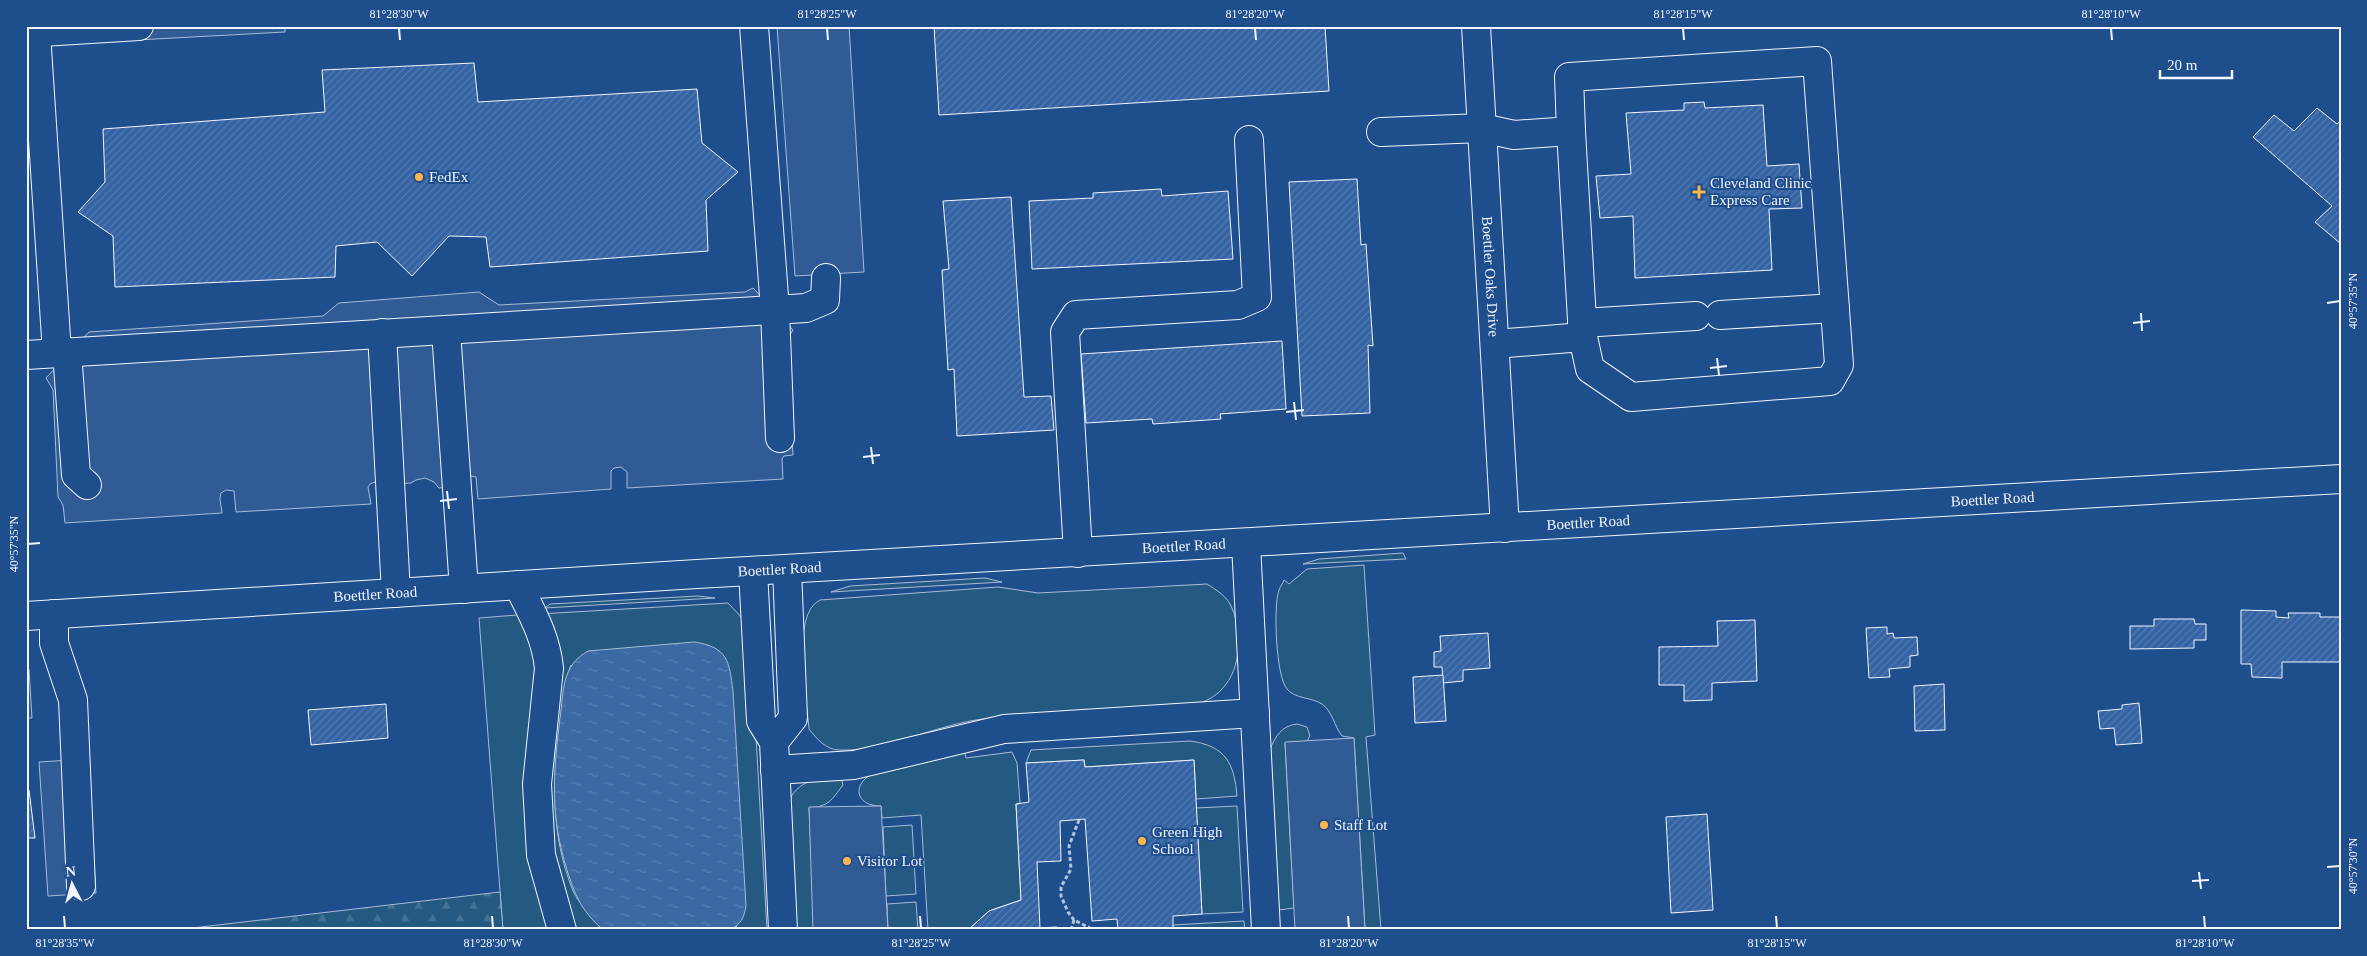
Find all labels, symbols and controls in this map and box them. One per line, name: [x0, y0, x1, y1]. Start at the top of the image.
text: 81°28'30"W: [369, 7, 429, 21]
text: 81°28'25"W: [797, 7, 857, 21]
text: 81°28'20"W: [1225, 7, 1285, 21]
text: 81°28'15"W: [1653, 7, 1713, 21]
text: 81°28'10"W: [2081, 7, 2141, 21]
scale bar: [2160, 48, 2232, 80]
text: 20 m: [2167, 57, 2198, 73]
place label: FedEx: [429, 169, 469, 185]
marker: FedEx: [413, 171, 425, 183]
place label: Cleveland Clinic Express Care: [1710, 175, 1812, 208]
marker: Cleveland Clinic Express Care: [1692, 185, 1706, 199]
street label: Boettler Oaks Drive: [1479, 216, 1502, 338]
text: 40°57'35"N: [2346, 272, 2360, 329]
street label: Boettler Road: [1950, 489, 2035, 510]
street label: Boettler Road: [1546, 512, 1631, 533]
text: 40°57'35"N: [7, 515, 21, 572]
street label: Boettler Road: [1142, 535, 1227, 556]
street label: Boettler Road: [737, 559, 822, 580]
street label: Boettler Road: [333, 584, 418, 605]
place label: Staff Lot: [1334, 817, 1388, 833]
marker: Staff Lot: [1318, 819, 1330, 831]
place label: Green High School: [1152, 824, 1223, 857]
marker: Green High School: [1136, 835, 1148, 847]
text: 40°57'30"N: [2346, 837, 2360, 894]
place label: Visitor Lot: [857, 853, 923, 869]
marker: Visitor Lot: [841, 855, 853, 867]
north arrow: [48, 858, 98, 908]
text: N: [65, 864, 77, 880]
text: 81°28'35"W: [35, 936, 95, 950]
text: 81°28'30"W: [463, 936, 523, 950]
text: 81°28'25"W: [891, 936, 951, 950]
text: 81°28'20"W: [1319, 936, 1379, 950]
text: 81°28'15"W: [1747, 936, 1807, 950]
text: 81°28'10"W: [2175, 936, 2235, 950]

